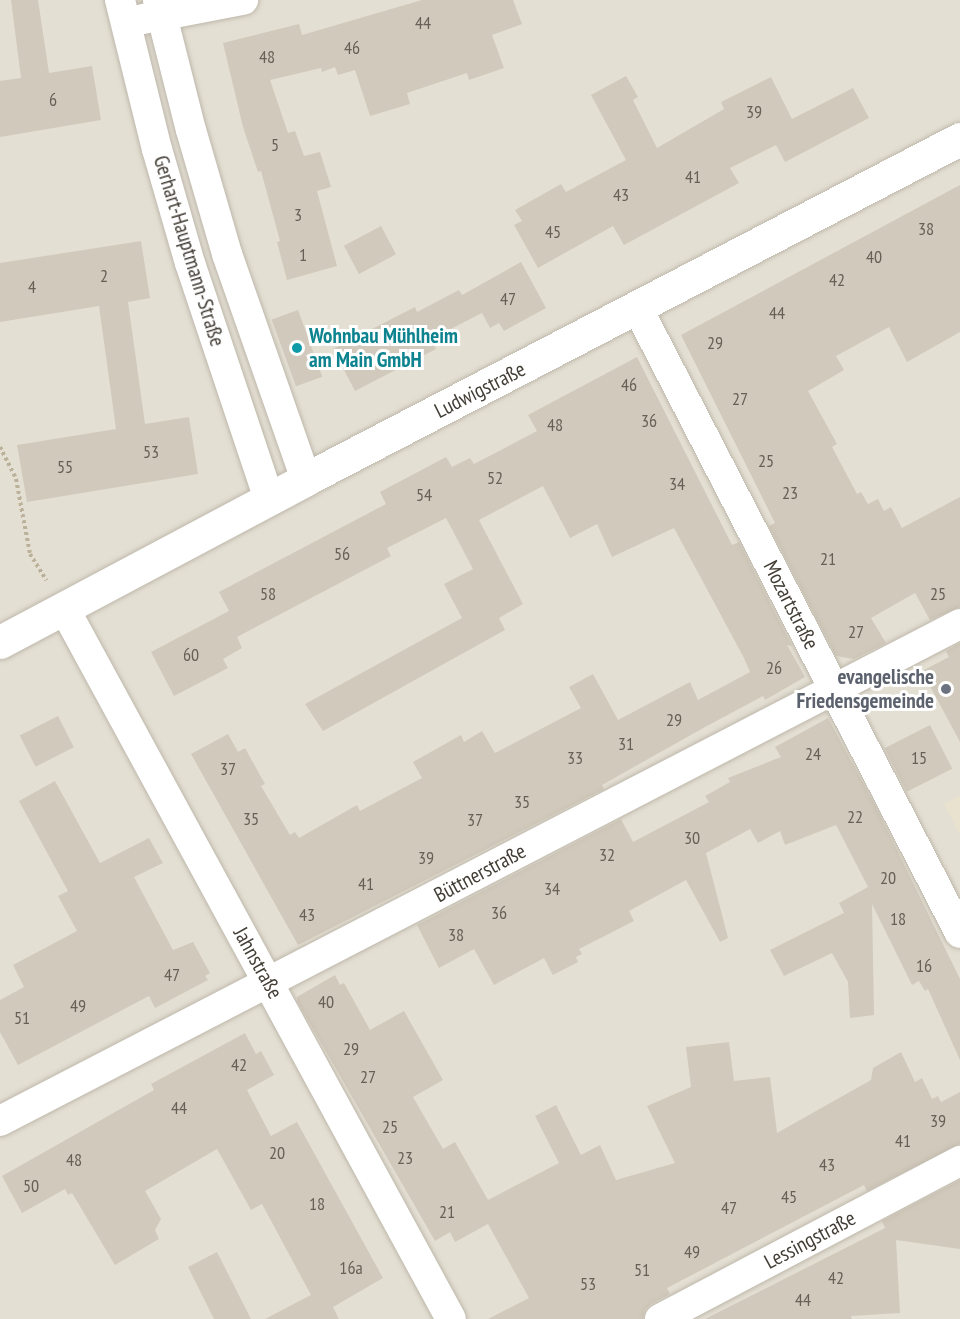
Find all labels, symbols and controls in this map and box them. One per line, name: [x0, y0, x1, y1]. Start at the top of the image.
house number: 44: [415, 12, 431, 34]
house number: 46: [344, 37, 360, 59]
house number: 48: [259, 46, 275, 68]
house number: 6: [49, 89, 57, 111]
house number: 39: [746, 101, 762, 123]
house number: 5: [271, 134, 279, 156]
street label: Gerhart-Hauptmann-Straße: [148, 153, 230, 349]
house number: 41: [685, 166, 701, 188]
house number: 43: [613, 184, 629, 206]
house number: 3: [294, 204, 302, 226]
house number: 38: [918, 218, 934, 240]
house number: 45: [545, 221, 561, 243]
house number: 1: [299, 244, 307, 266]
house number: 40: [866, 246, 882, 268]
house number: 2: [100, 265, 108, 287]
house number: 42: [829, 269, 845, 291]
house number: 4: [28, 276, 36, 298]
house number: 47: [500, 288, 516, 310]
house number: 44: [769, 302, 785, 324]
place label: Wohnbau Mühlheim am Main GmbH: [309, 323, 458, 373]
house number: 29: [707, 332, 723, 354]
marker: Wohnbau Mühlheim am Main GmbH: [290, 341, 304, 355]
street label: Ludwigstraße: [430, 356, 530, 424]
house number: 46: [621, 374, 637, 396]
house number: 27: [732, 388, 748, 410]
house number: 36: [641, 410, 657, 432]
house number: 48: [547, 414, 563, 436]
house number: 53: [143, 441, 159, 463]
house number: 25: [758, 450, 774, 472]
house number: 55: [57, 456, 73, 478]
house number: 52: [487, 467, 503, 489]
house number: 34: [669, 473, 685, 495]
house number: 23: [782, 482, 798, 504]
house number: 54: [416, 484, 432, 506]
house number: 56: [334, 543, 350, 565]
house number: 21: [820, 548, 836, 570]
street label: Mozartstraße: [758, 556, 824, 654]
house number: 58: [260, 583, 276, 605]
house number: 25: [930, 583, 946, 605]
house number: 27: [848, 621, 864, 643]
house number: 60: [183, 644, 199, 666]
house number: 26: [766, 657, 782, 679]
place label: evangelische Friedensgemeinde: [797, 664, 934, 714]
marker: evangelische Friedensgemeinde: [939, 682, 953, 696]
house number: 29: [666, 709, 682, 731]
house number: 31: [618, 733, 634, 755]
house number: 24: [805, 743, 821, 765]
house number: 33: [567, 747, 583, 769]
house number: 15: [911, 747, 927, 769]
house number: 37: [220, 758, 236, 780]
house number: 35: [514, 791, 530, 813]
house number: 22: [847, 806, 863, 828]
house number: 35: [243, 808, 259, 830]
house number: 37: [467, 809, 483, 831]
house number: 30: [684, 827, 700, 849]
street label: Büttnerstraße: [430, 838, 530, 908]
house number: 32: [599, 844, 615, 866]
house number: 39: [418, 847, 434, 869]
house number: 20: [880, 867, 896, 889]
house number: 41: [358, 873, 374, 895]
house number: 34: [544, 878, 560, 900]
house number: 36: [491, 902, 507, 924]
house number: 43: [299, 904, 315, 926]
house number: 18: [890, 908, 906, 930]
street label: Jahnstraße: [228, 923, 288, 1003]
house number: 38: [448, 924, 464, 946]
house number: 16: [916, 955, 932, 977]
house number: 47: [164, 964, 180, 986]
house number: 40: [318, 991, 334, 1013]
house number: 49: [70, 995, 86, 1017]
house number: 51: [14, 1007, 30, 1029]
house number: 29: [343, 1038, 359, 1060]
house number: 42: [231, 1054, 247, 1076]
house number: 27: [360, 1066, 376, 1088]
house number: 44: [171, 1097, 187, 1119]
house number: 39: [930, 1110, 946, 1132]
house number: 25: [382, 1116, 398, 1138]
house number: 41: [895, 1130, 911, 1152]
house number: 20: [269, 1142, 285, 1164]
house number: 23: [397, 1147, 413, 1169]
house number: 48: [66, 1149, 82, 1171]
house number: 43: [819, 1154, 835, 1176]
house number: 50: [23, 1175, 39, 1197]
house number: 45: [781, 1186, 797, 1208]
house number: 18: [309, 1193, 325, 1215]
house number: 47: [721, 1197, 737, 1219]
house number: 21: [439, 1201, 455, 1223]
street label: Lessingstraße: [760, 1206, 860, 1274]
house number: 49: [684, 1241, 700, 1263]
house number: 16a: [339, 1257, 363, 1279]
house number: 51: [634, 1259, 650, 1281]
house number: 42: [828, 1267, 844, 1289]
house number: 53: [580, 1273, 596, 1295]
house number: 44: [795, 1289, 811, 1311]

